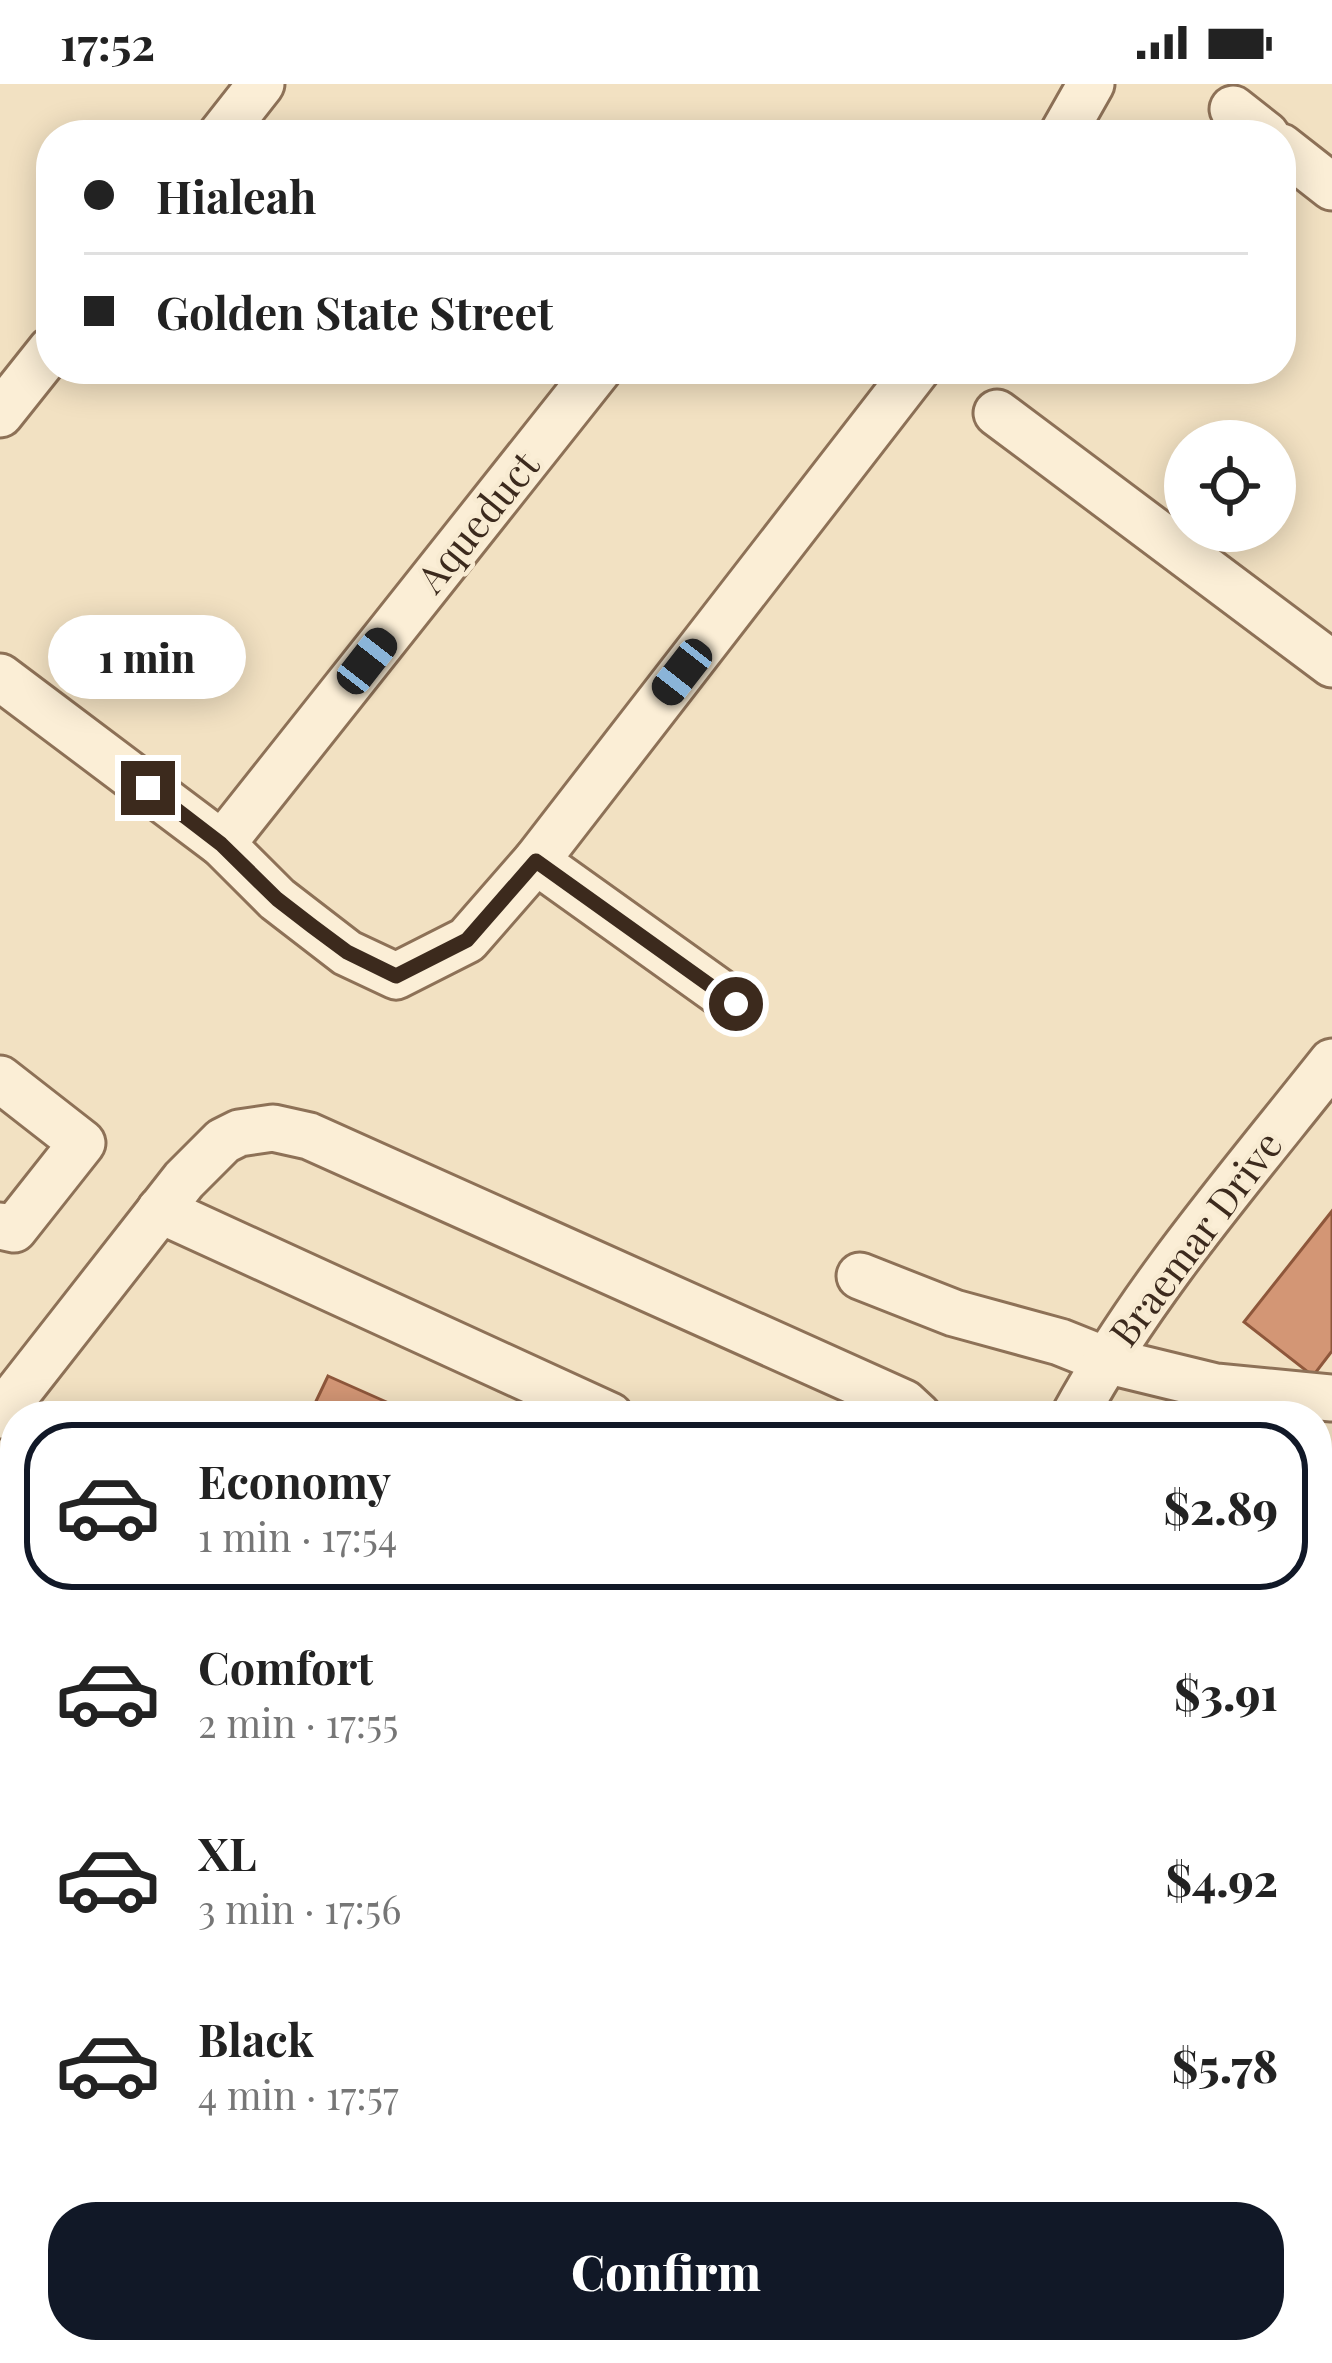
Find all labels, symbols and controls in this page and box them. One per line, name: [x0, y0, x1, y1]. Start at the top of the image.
text: 17:52: [60, 12, 155, 72]
text: Hialeah: [156, 165, 316, 225]
text: Golden State Street: [156, 281, 553, 341]
map controls: [1164, 420, 1296, 552]
button: locate: [1164, 420, 1296, 552]
street label: Aqueduct: [403, 439, 550, 603]
callout: 1 min: [49, 614, 247, 698]
car: [331, 622, 403, 700]
text: 1 min: [99, 631, 195, 683]
car: [646, 633, 718, 711]
route end: [121, 761, 175, 815]
route start: [709, 977, 763, 1031]
street label: Braemar Drive: [1096, 1120, 1292, 1356]
text: Economy: [198, 1450, 391, 1510]
icon: car: [54, 1452, 162, 1560]
text: $2.89: [1163, 1476, 1278, 1536]
text: 1 min · 17:54: [198, 1510, 397, 1562]
text: Comfort: [198, 1636, 373, 1696]
icon: car: [54, 1638, 162, 1746]
text: $3.91: [1174, 1662, 1278, 1722]
text: 2 min · 17:55: [198, 1696, 398, 1748]
text: XL: [198, 1822, 257, 1882]
icon: car: [54, 1824, 162, 1932]
text: $4.92: [1165, 1848, 1278, 1908]
text: 3 min · 17:56: [198, 1882, 401, 1934]
text: Black: [198, 2008, 314, 2068]
icon: car: [54, 2010, 162, 2118]
text: $5.78: [1172, 2034, 1278, 2094]
text: 4 min · 17:57: [198, 2068, 399, 2120]
button: Confirm: [48, 2202, 1284, 2340]

